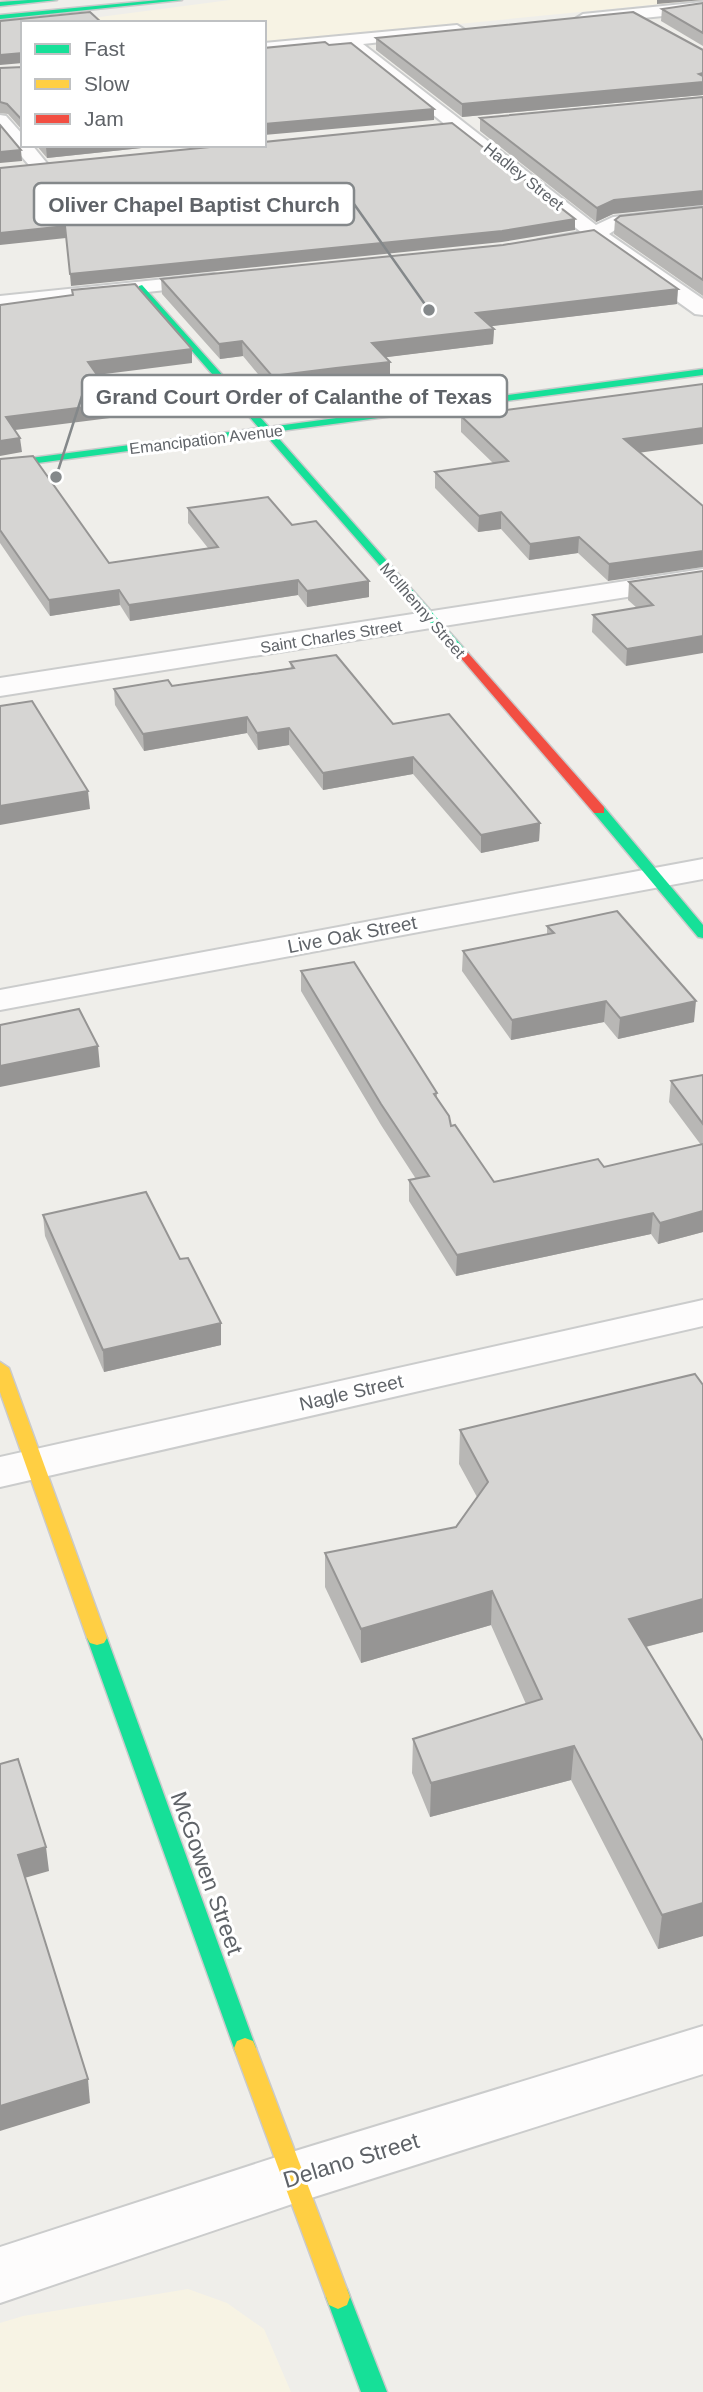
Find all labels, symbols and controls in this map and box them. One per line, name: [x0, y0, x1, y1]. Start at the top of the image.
legend: [21, 21, 266, 147]
text: Fast: [84, 37, 125, 60]
text: Slow: [84, 72, 130, 95]
text: Jam: [84, 107, 124, 130]
street label: Hadley Street: [481, 139, 567, 214]
callout: Oliver Chapel Baptist Church: [34, 183, 354, 225]
text: Oliver Chapel Baptist Church: [48, 193, 340, 216]
callout: Grand Court Order of Calanthe of Texas: [82, 375, 507, 417]
text: Grand Court Order of Calanthe of Texas: [96, 385, 492, 408]
street label: Emancipation Avenue: [128, 422, 284, 457]
street label: McIlhenny Street: [377, 559, 469, 662]
street label: Saint Charles Street: [259, 617, 404, 656]
street label: Live Oak Street: [286, 912, 419, 957]
street label: Nagle Street: [297, 1370, 406, 1415]
street label: McGowen Street: [165, 1788, 249, 1958]
street label: Delano Street: [280, 2127, 423, 2193]

